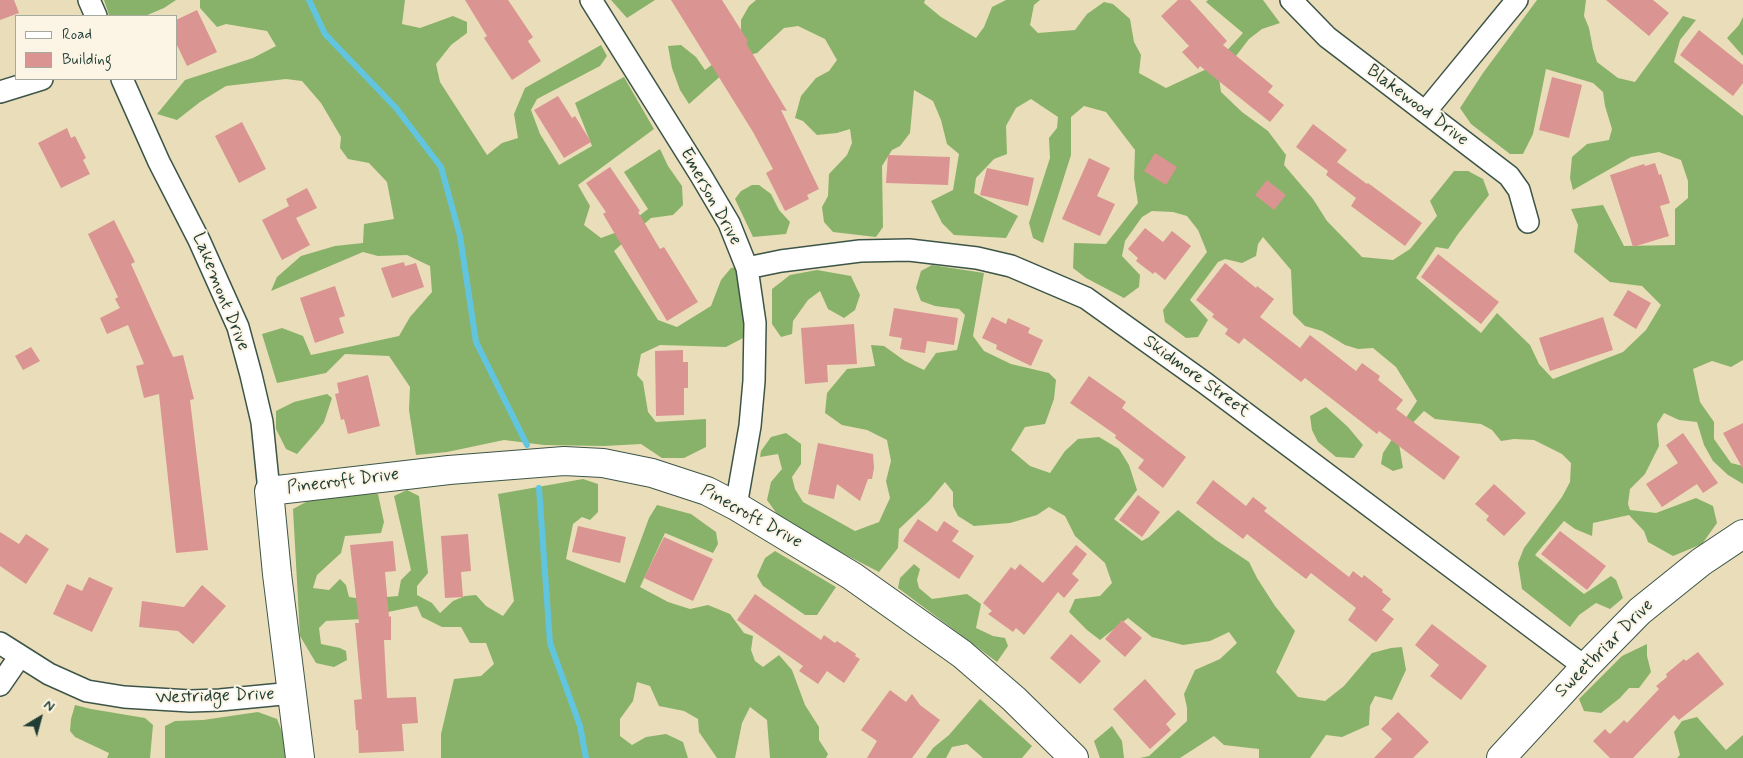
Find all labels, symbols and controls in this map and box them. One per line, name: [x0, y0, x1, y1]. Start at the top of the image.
legend: [15, 15, 178, 80]
text: Road: [62, 25, 92, 45]
text: Building: [62, 50, 112, 70]
street label: Blakewood Drive: [1362, 61, 1472, 151]
street label: Emerson Drive: [674, 145, 746, 249]
street label: Lakemont Drive: [187, 230, 253, 354]
street label: Skidmore Street: [1139, 331, 1253, 423]
street label: Pinecroft Drive: [286, 464, 400, 500]
street label: Pinecroft Drive: [696, 480, 806, 554]
street label: Sweetbriar Drive: [1551, 595, 1659, 703]
street label: Westridge Drive: [155, 684, 275, 710]
north arrow: [15, 693, 65, 743]
text: N: [40, 696, 58, 716]

